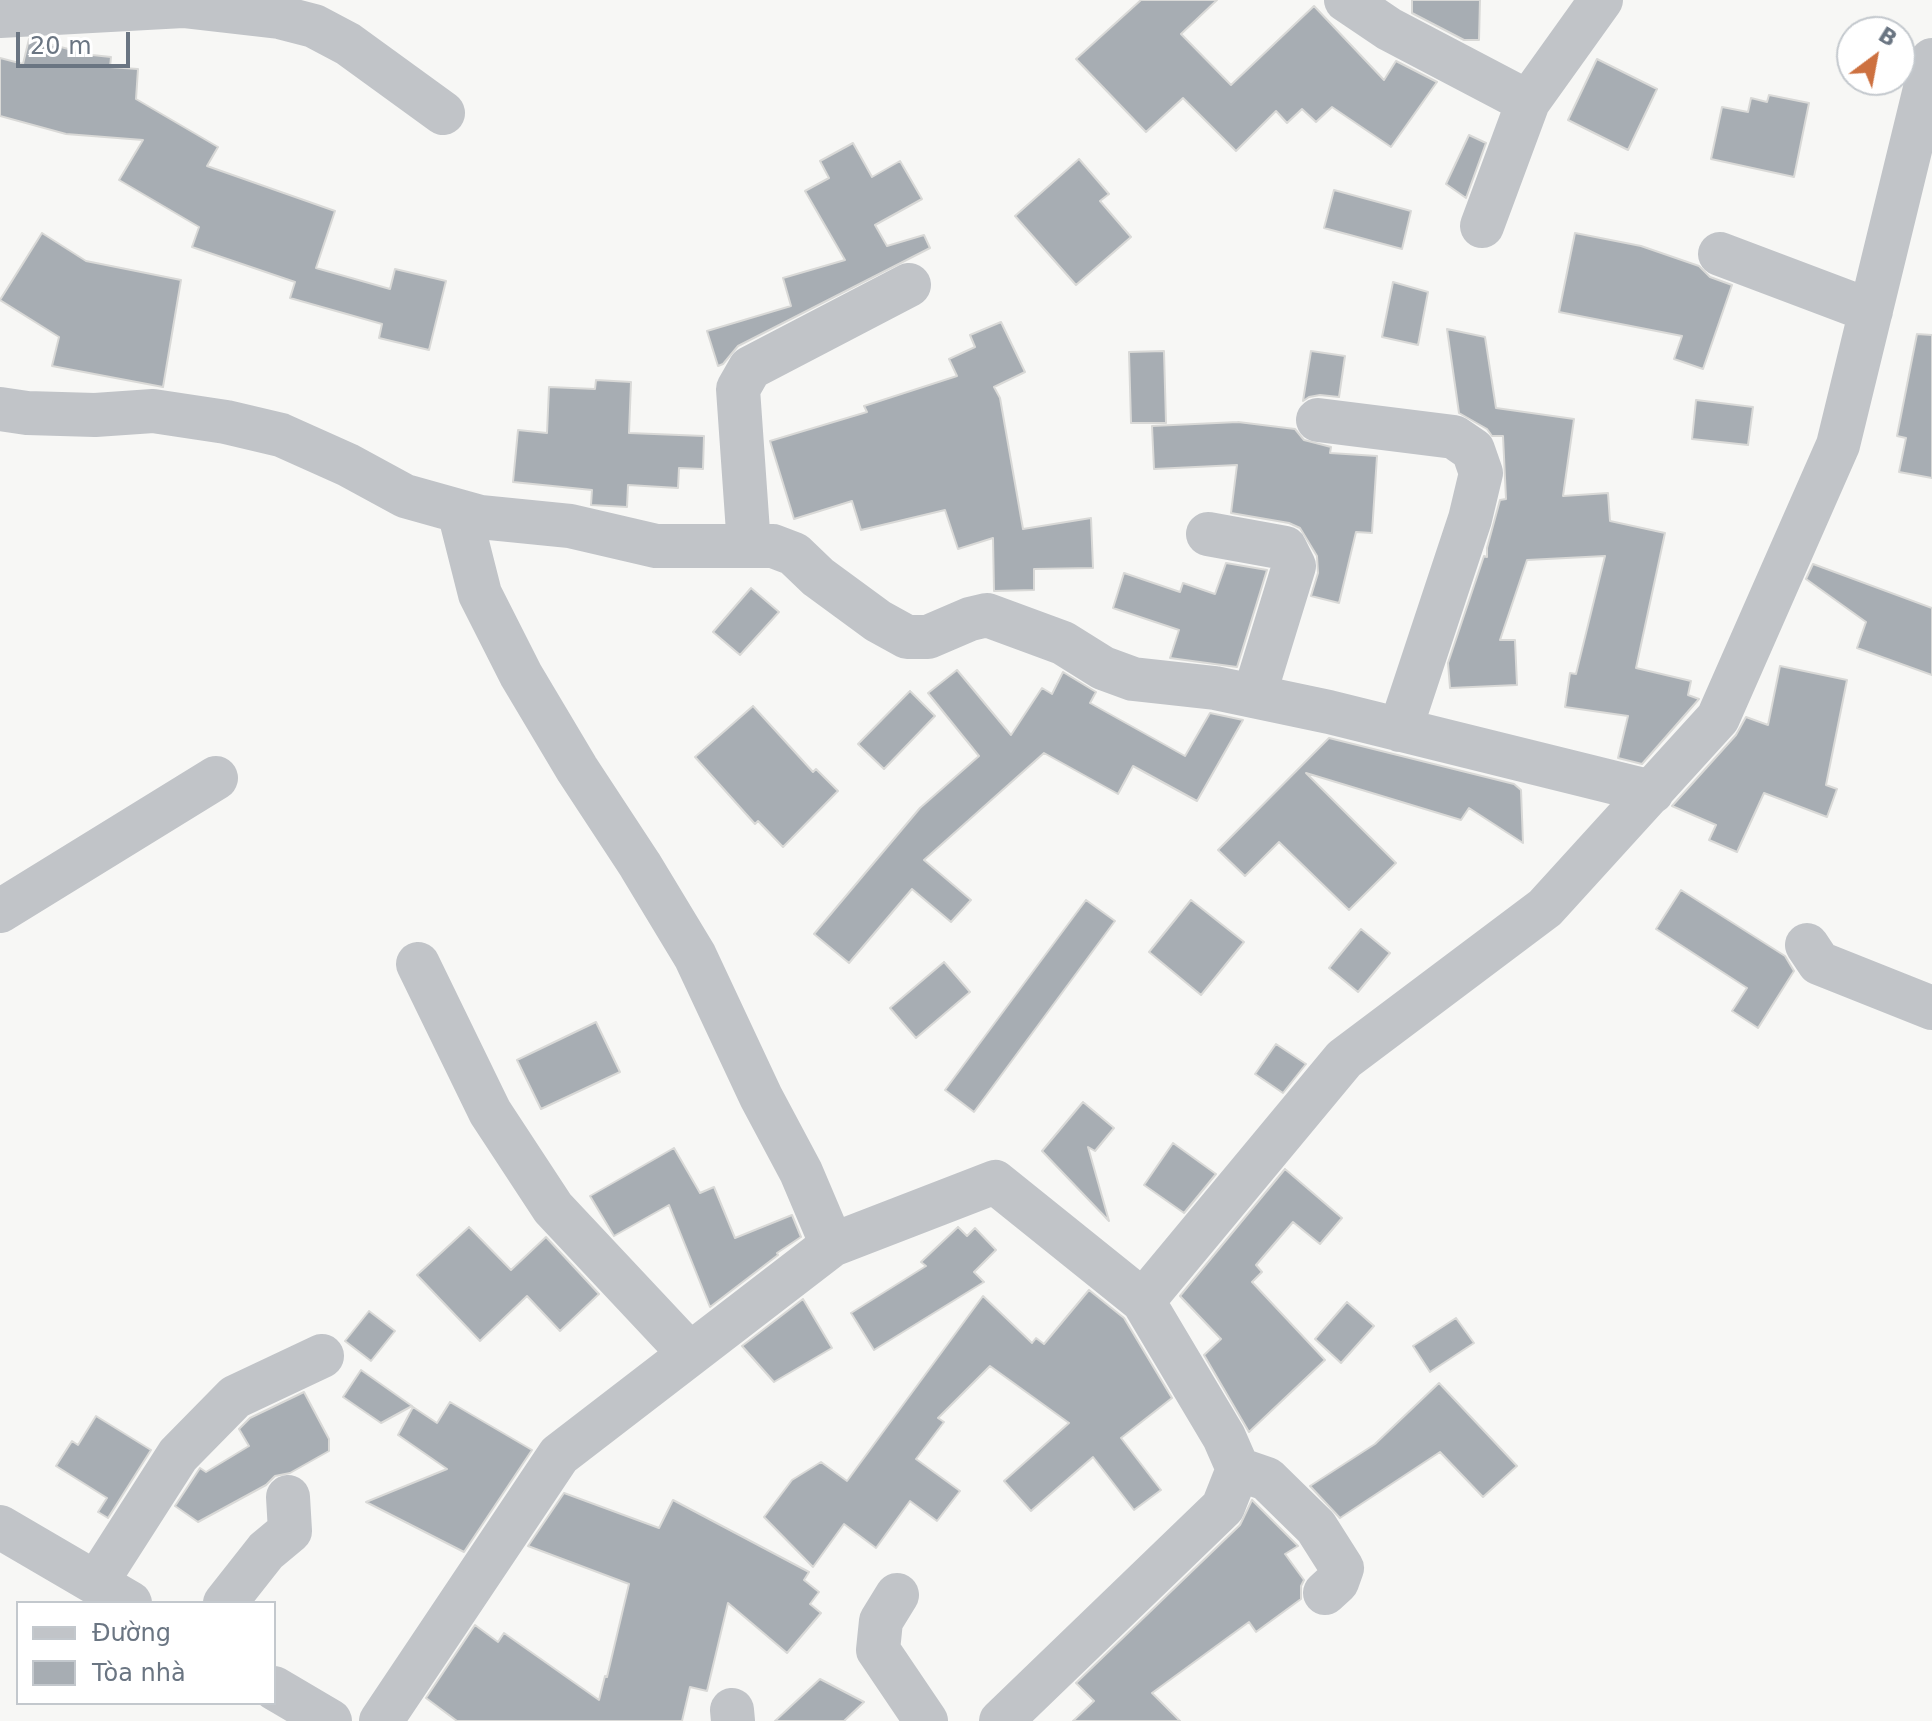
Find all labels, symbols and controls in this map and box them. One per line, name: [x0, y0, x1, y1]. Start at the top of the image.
scale bar: [20, 16, 134, 66]
north arrow: [1836, 16, 1916, 96]
text: B: [1874, 22, 1902, 52]
text: 20 m: [30, 32, 92, 60]
legend: [16, 1601, 276, 1705]
text: Đường: [92, 1619, 171, 1647]
text: Tòa nhà: [92, 1659, 186, 1687]

